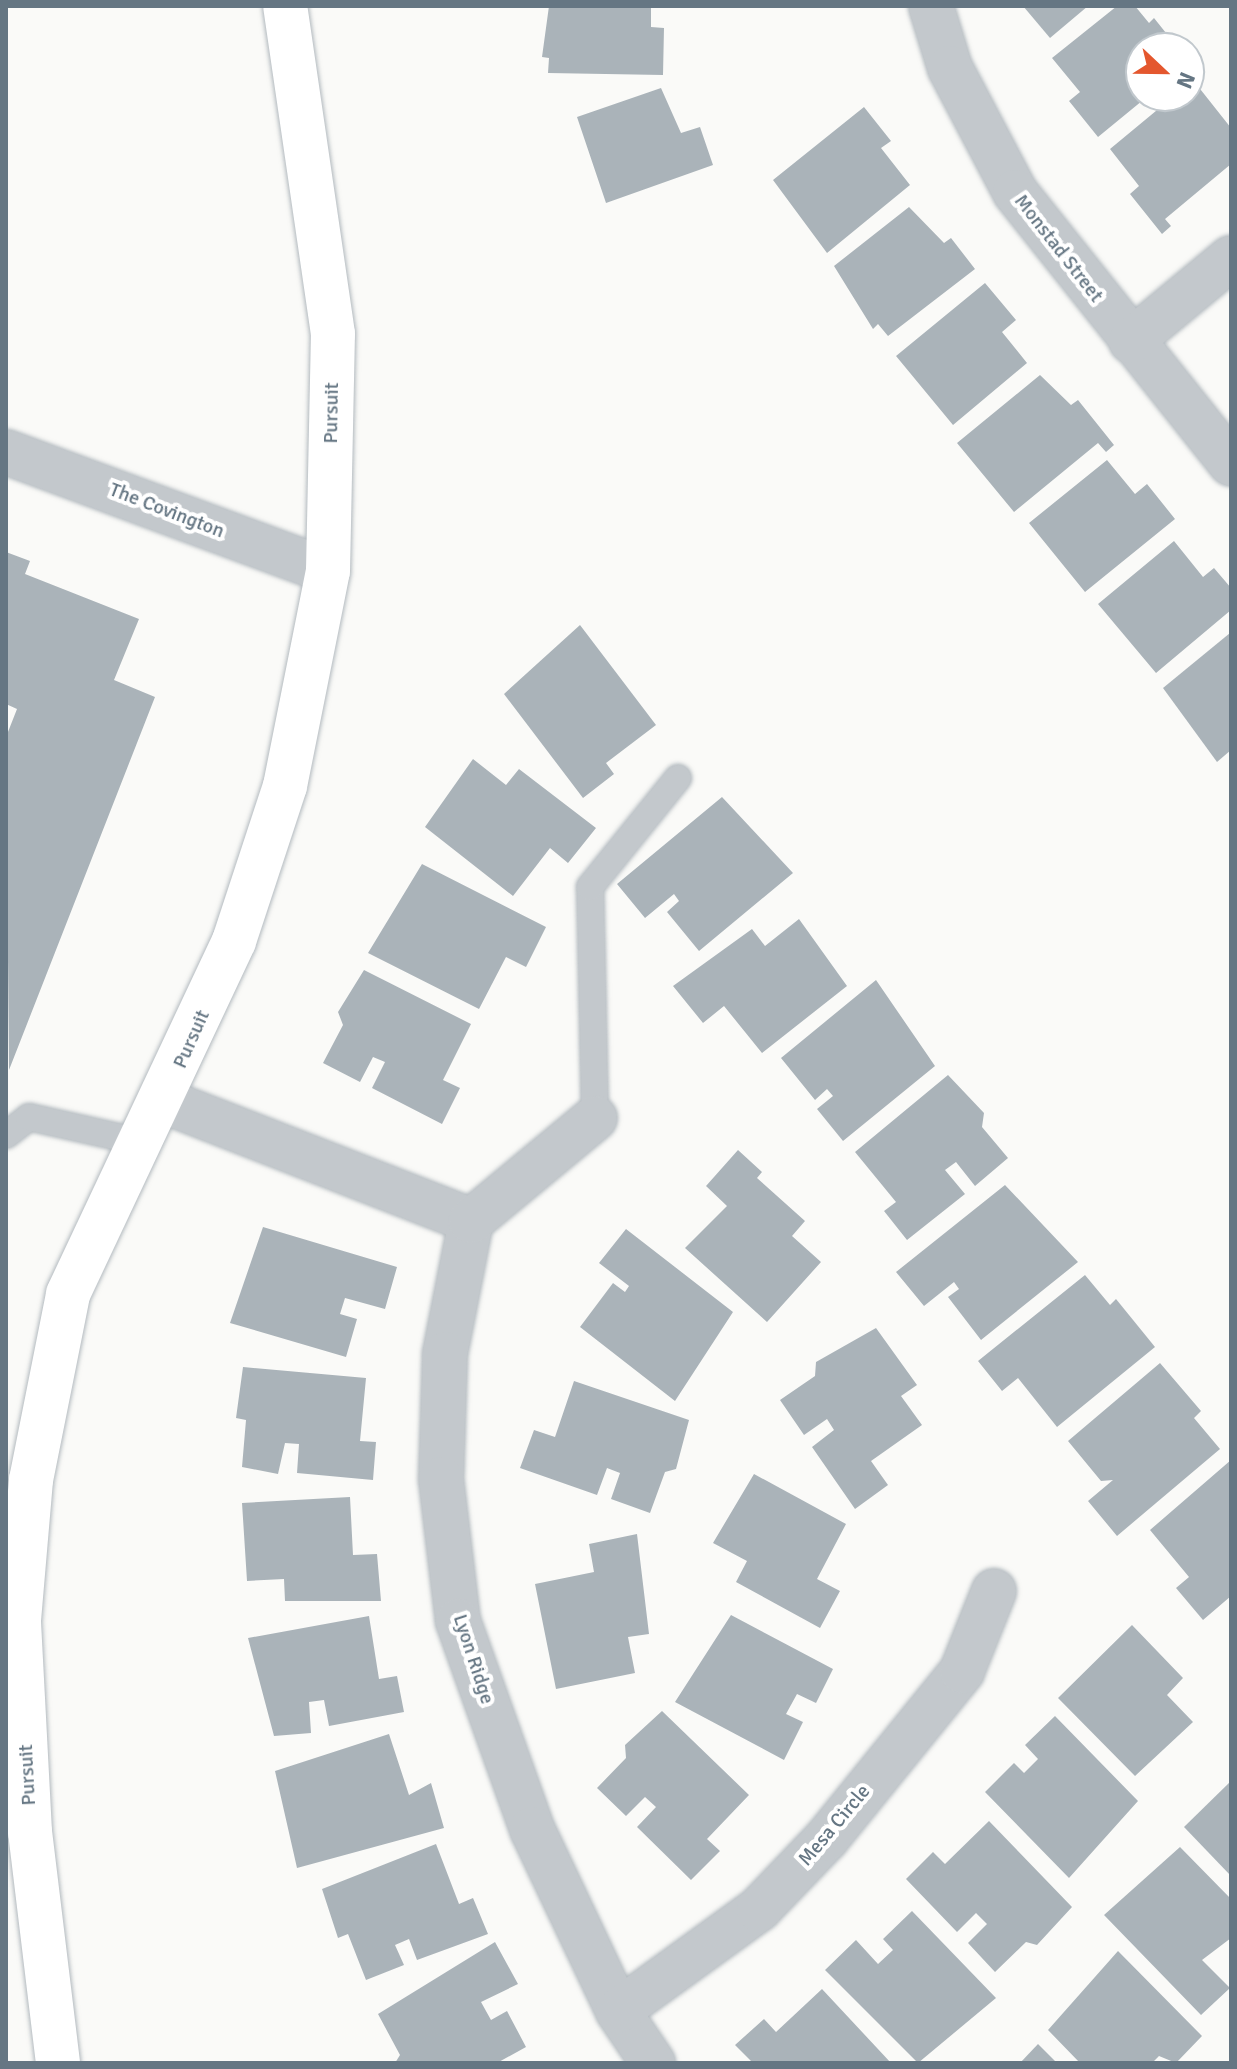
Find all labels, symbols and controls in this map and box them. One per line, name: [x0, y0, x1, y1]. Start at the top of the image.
north arrow: [1125, 32, 1205, 112]
text: N: [1170, 68, 1201, 93]
street label: Monstad Street: [1009, 189, 1109, 307]
street label: Pursuit: [318, 382, 344, 444]
street label: The Covington: [106, 477, 228, 543]
street label: Pursuit: [168, 1006, 214, 1072]
street label: Lyon Ridge: [448, 1611, 500, 1707]
street label: Pursuit: [13, 1744, 41, 1806]
street label: Mesa Circle: [793, 1779, 875, 1871]

